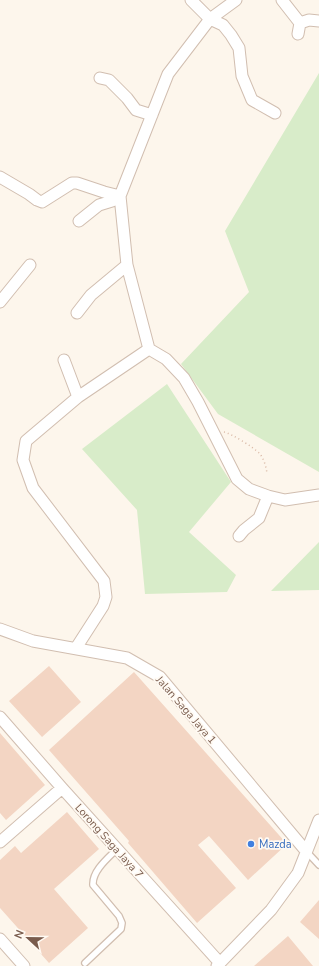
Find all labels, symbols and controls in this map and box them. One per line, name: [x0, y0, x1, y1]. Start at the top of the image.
street label: Jalan Saga Jaya 1: [152, 672, 220, 747]
street label: Lorong Saga Jaya 7: [72, 801, 146, 881]
place label: Mazda: [259, 837, 292, 852]
marker: Mazda: [246, 839, 256, 849]
north arrow: [8, 918, 48, 958]
text: N: [11, 928, 28, 941]

